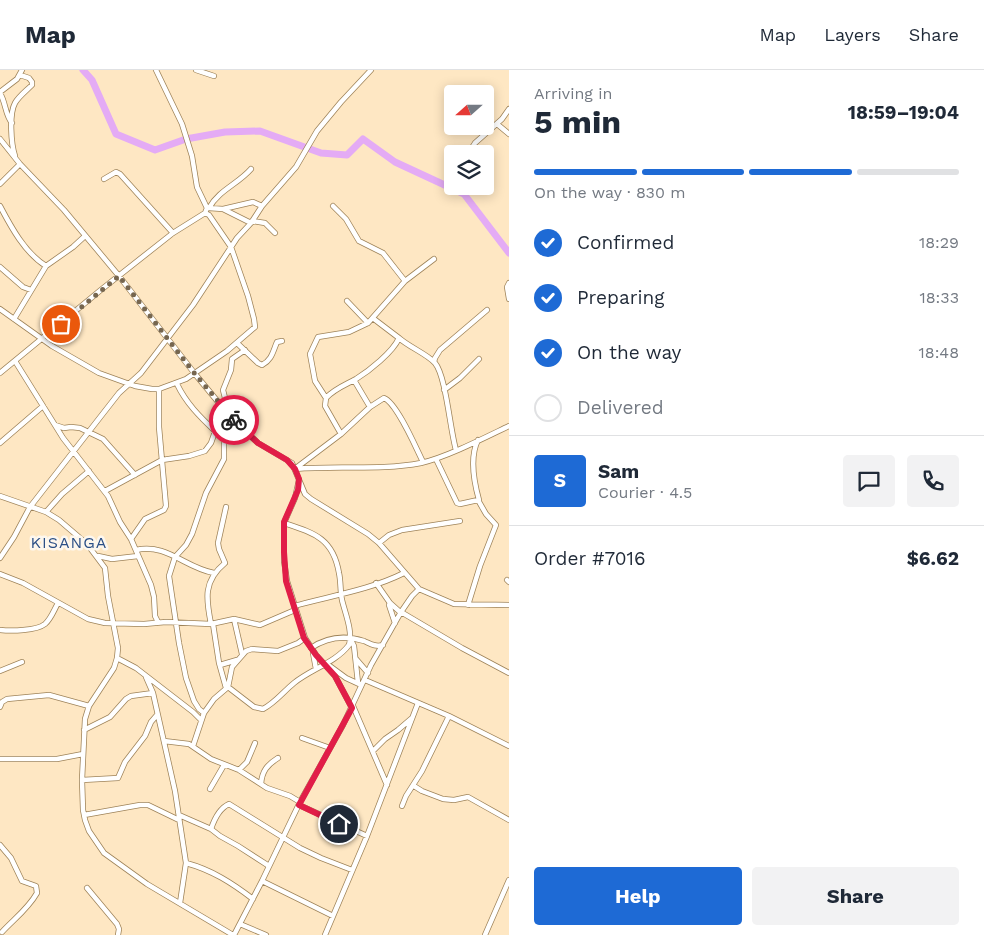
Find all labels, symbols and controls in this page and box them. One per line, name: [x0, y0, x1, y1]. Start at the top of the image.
text: Map: [25, 21, 76, 49]
text: Map: [759, 24, 796, 45]
text: Layers: [824, 24, 881, 45]
text: Share: [909, 24, 959, 45]
text: Arriving in: [534, 84, 612, 103]
north arrow: [444, 85, 494, 135]
map controls: [444, 85, 494, 195]
text: 18:59–19:04: [848, 101, 959, 124]
text: 5 min: [534, 103, 621, 141]
button: layers: [444, 145, 494, 195]
text: On the way · 830 m: [534, 183, 686, 202]
icon: check: [534, 229, 562, 257]
text: Confirmed: [577, 231, 674, 254]
text: 18:29: [919, 233, 959, 252]
icon: check: [534, 284, 562, 312]
text: Preparing: [577, 286, 664, 309]
text: 18:33: [920, 288, 959, 307]
pin: [40, 303, 82, 345]
icon: bag: [47, 310, 75, 338]
icon: check: [534, 339, 562, 367]
text: On the way: [577, 341, 681, 364]
text: 18:48: [919, 343, 959, 362]
courier: [209, 395, 259, 445]
text: Delivered: [577, 396, 664, 419]
icon: bike: [220, 406, 248, 434]
button: chat: [843, 455, 895, 507]
button: phone: [907, 455, 959, 507]
text: Sam: [598, 460, 639, 483]
text: S: [554, 469, 566, 492]
text: Courier · 4.5: [598, 483, 692, 502]
district label: KISANGA: [31, 533, 107, 552]
text: Order #7016: [534, 547, 645, 570]
text: $6.62: [907, 547, 959, 570]
pin: [318, 803, 360, 845]
icon: home: [325, 810, 353, 838]
button: Help: [534, 867, 742, 925]
button: Share: [752, 867, 959, 925]

